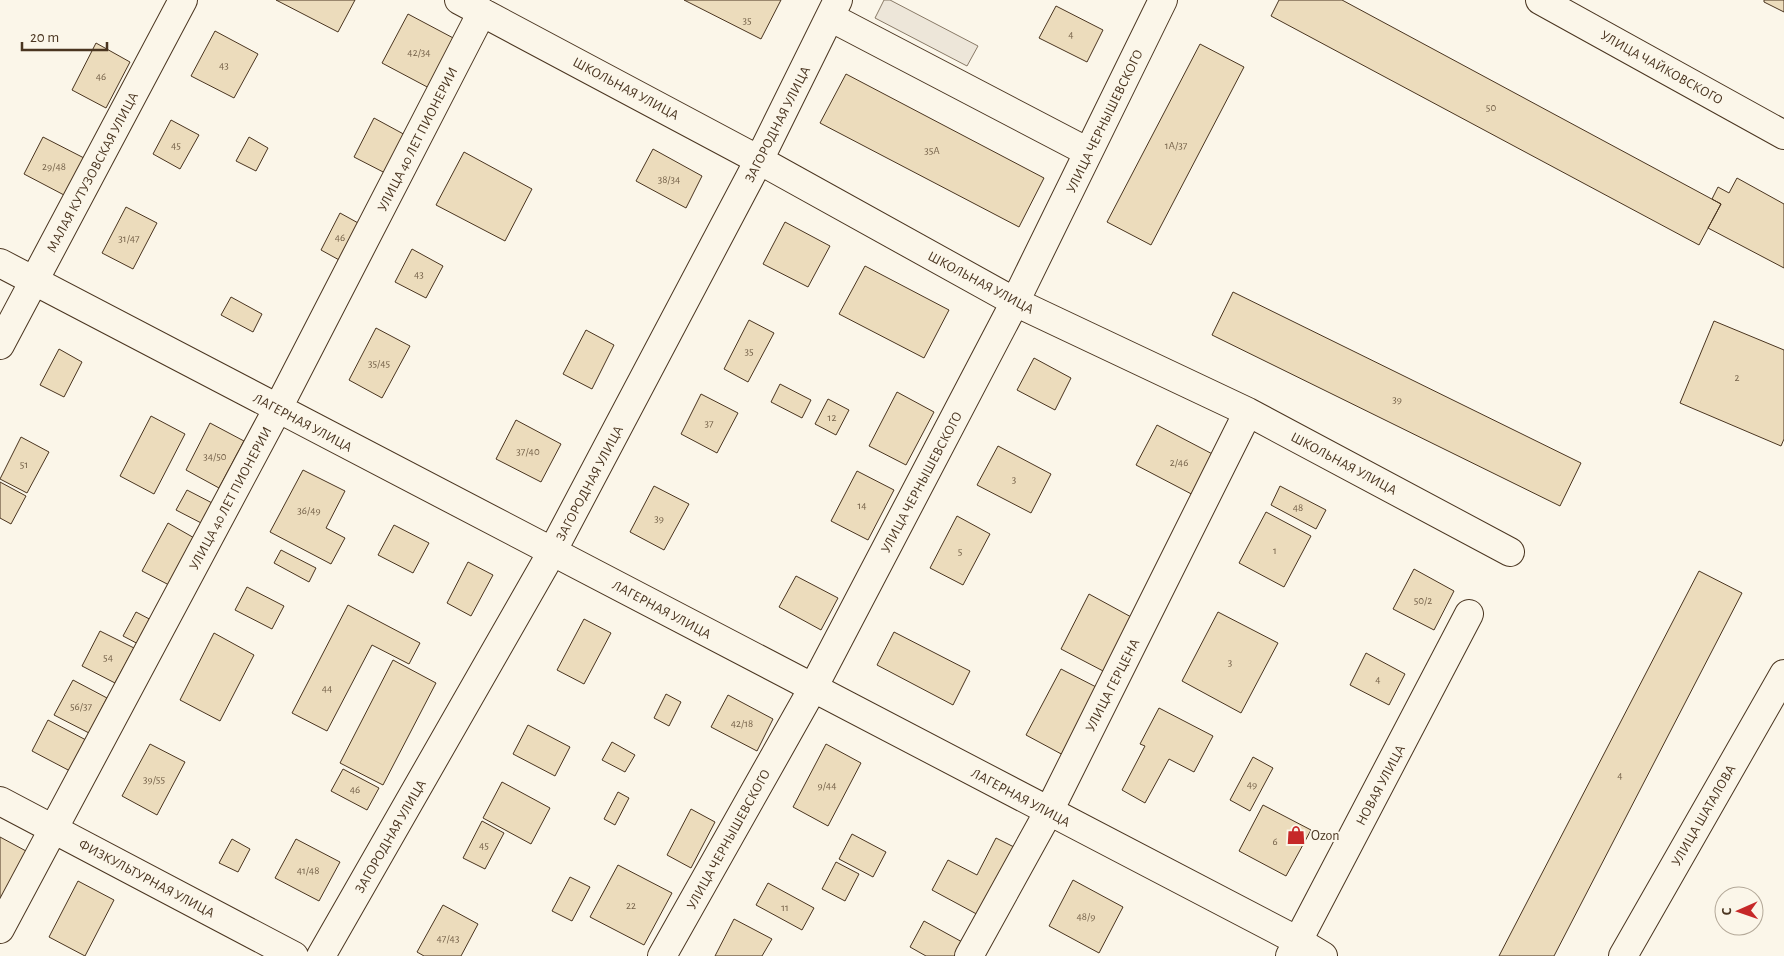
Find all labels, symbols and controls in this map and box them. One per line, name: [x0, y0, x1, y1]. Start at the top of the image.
house number: 35: [742, 15, 752, 26]
scale bar: [22, 20, 108, 52]
street label: УЛИЦА ЧАЙКОВСКОГО: [1598, 28, 1726, 107]
house number: 4: [1068, 29, 1074, 40]
text: 20 m: [30, 30, 59, 45]
house number: 42/34: [407, 47, 431, 58]
street label: УЛИЦА ЧЕРНЫШЕВСКОГО: [1064, 47, 1146, 195]
street label: ШКОЛЬНАЯ УЛИЦА: [570, 55, 681, 123]
house number: 43: [219, 60, 229, 71]
street label: ЗАГОРОДНАЯ УЛИЦА: [743, 64, 813, 185]
street label: УЛИЦА 40 ЛЕТ ПИОНЕРИИ: [375, 65, 460, 214]
house number: 46: [96, 71, 106, 82]
street label: МАЛАЯ КУТУЗОВСКАЯ УЛИЦА: [45, 90, 141, 255]
house number: 50: [1486, 102, 1496, 113]
house number: 45: [171, 140, 181, 151]
house number: 1А/37: [1165, 140, 1188, 151]
house number: 35А: [924, 145, 940, 156]
house number: 29/48: [42, 161, 66, 172]
house number: 38/34: [658, 174, 680, 185]
house number: 46: [335, 232, 345, 243]
house number: 31/47: [118, 233, 140, 244]
street label: ШКОЛЬНАЯ УЛИЦА: [925, 249, 1036, 317]
house number: 43: [414, 269, 424, 280]
house number: 35: [744, 346, 754, 357]
house number: 35/45: [368, 358, 390, 369]
house number: 2: [1734, 372, 1740, 383]
street label: ЛАГЕРНАЯ УЛИЦА: [251, 391, 354, 455]
house number: 39: [1392, 394, 1402, 405]
street label: УЛИЦА ЧЕРНЫШЕВСКОГО: [879, 410, 965, 555]
house number: 12: [828, 412, 836, 423]
house number: 37: [704, 418, 714, 429]
street label: ЗАГОРОДНАЯ УЛИЦА: [554, 424, 626, 543]
street label: УЛИЦА 40 ЛЕТ ПИОНЕРИИ: [187, 425, 275, 572]
street label: ШКОЛЬНАЯ УЛИЦА: [1288, 430, 1399, 498]
house number: 37/40: [516, 446, 540, 457]
house number: 34/50: [203, 451, 227, 462]
house number: 2/46: [1170, 457, 1188, 468]
house number: 51: [20, 459, 28, 470]
house number: 3: [1012, 474, 1017, 485]
house number: 14: [857, 500, 867, 511]
house number: 48: [1293, 502, 1303, 513]
house number: 36/49: [297, 505, 321, 516]
house number: 39: [654, 513, 664, 524]
house number: 1: [1273, 545, 1277, 556]
house number: 5: [958, 546, 963, 557]
street label: ЛАГЕРНАЯ УЛИЦА: [610, 578, 713, 642]
house number: 50/2: [1414, 595, 1432, 606]
street label: УЛИЦА ГЕРЦЕНА: [1083, 637, 1142, 734]
house number: 54: [103, 652, 113, 663]
house number: 3: [1228, 657, 1233, 668]
house number: 4: [1375, 674, 1381, 685]
house number: 44: [322, 683, 332, 694]
house number: 56/37: [70, 701, 92, 712]
house number: 42/18: [731, 718, 753, 729]
street label: НОВАЯ УЛИЦА: [1354, 743, 1408, 828]
street label: УЛИЦА ШАТАЛОВА: [1669, 763, 1738, 868]
street label: ЛАГЕРНАЯ УЛИЦА: [969, 766, 1072, 830]
street label: УЛИЦА ЧЕРНЫШЕВСКОГО: [685, 767, 773, 912]
house number: 4: [1617, 770, 1623, 781]
house number: 39/55: [143, 774, 165, 785]
street label: ЗАГОРОДНАЯ УЛИЦА: [353, 778, 429, 895]
house number: 49: [1247, 779, 1257, 790]
house number: 9/44: [818, 780, 836, 791]
house number: 46: [350, 784, 360, 795]
shop icon: Ozon: [1285, 824, 1307, 846]
place label: Ozon: [1311, 829, 1339, 843]
house number: 6: [1272, 836, 1278, 847]
street label: ФИЗКУЛЬТУРНАЯ УЛИЦА: [76, 837, 217, 921]
house number: 45: [479, 840, 489, 851]
house number: 41/48: [297, 865, 319, 876]
north arrow: [1714, 886, 1764, 936]
house number: 22: [626, 900, 636, 911]
house number: 11: [781, 902, 789, 913]
text: С: [1720, 907, 1734, 916]
house number: 48/9: [1077, 911, 1095, 922]
house number: 47/43: [437, 933, 460, 944]

